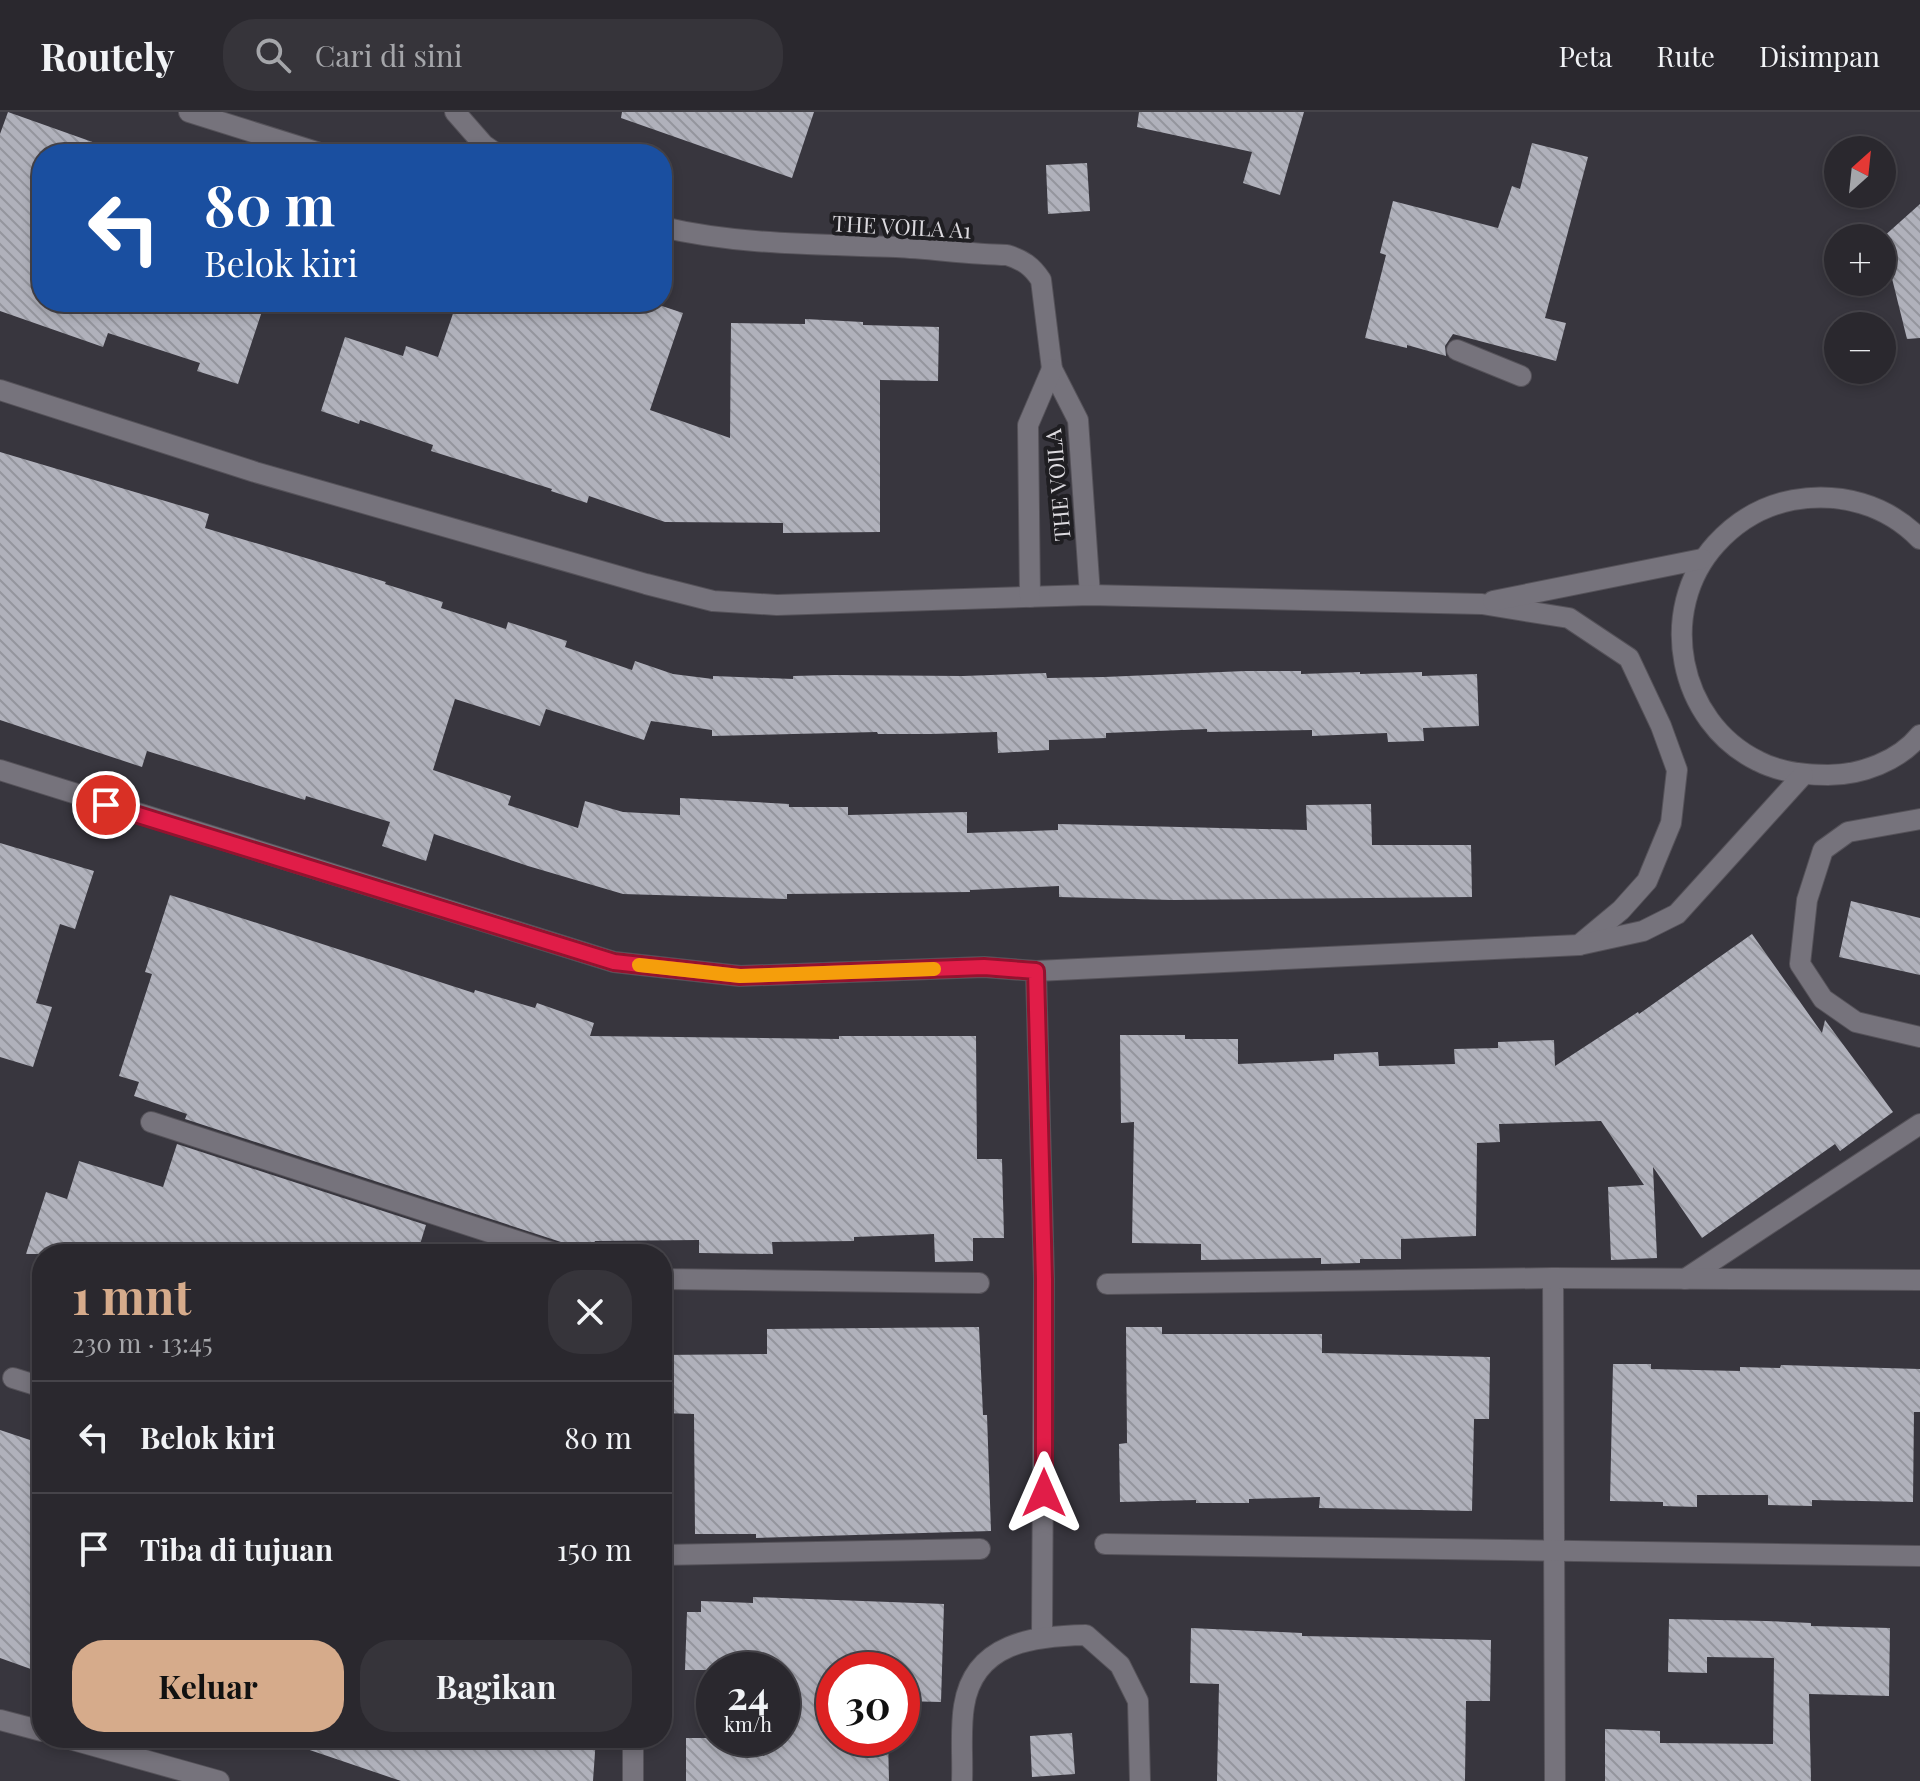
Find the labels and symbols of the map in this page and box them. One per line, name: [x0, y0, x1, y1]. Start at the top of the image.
north arrow: [1824, 136, 1896, 208]
street label: THE VOILA A1: [832, 207, 972, 245]
street label: THE VOILA: [1037, 428, 1077, 542]
pin: [72, 771, 140, 839]
position arrow: [1002, 1451, 1086, 1535]
speed limit sign: 30: [816, 1652, 920, 1756]

